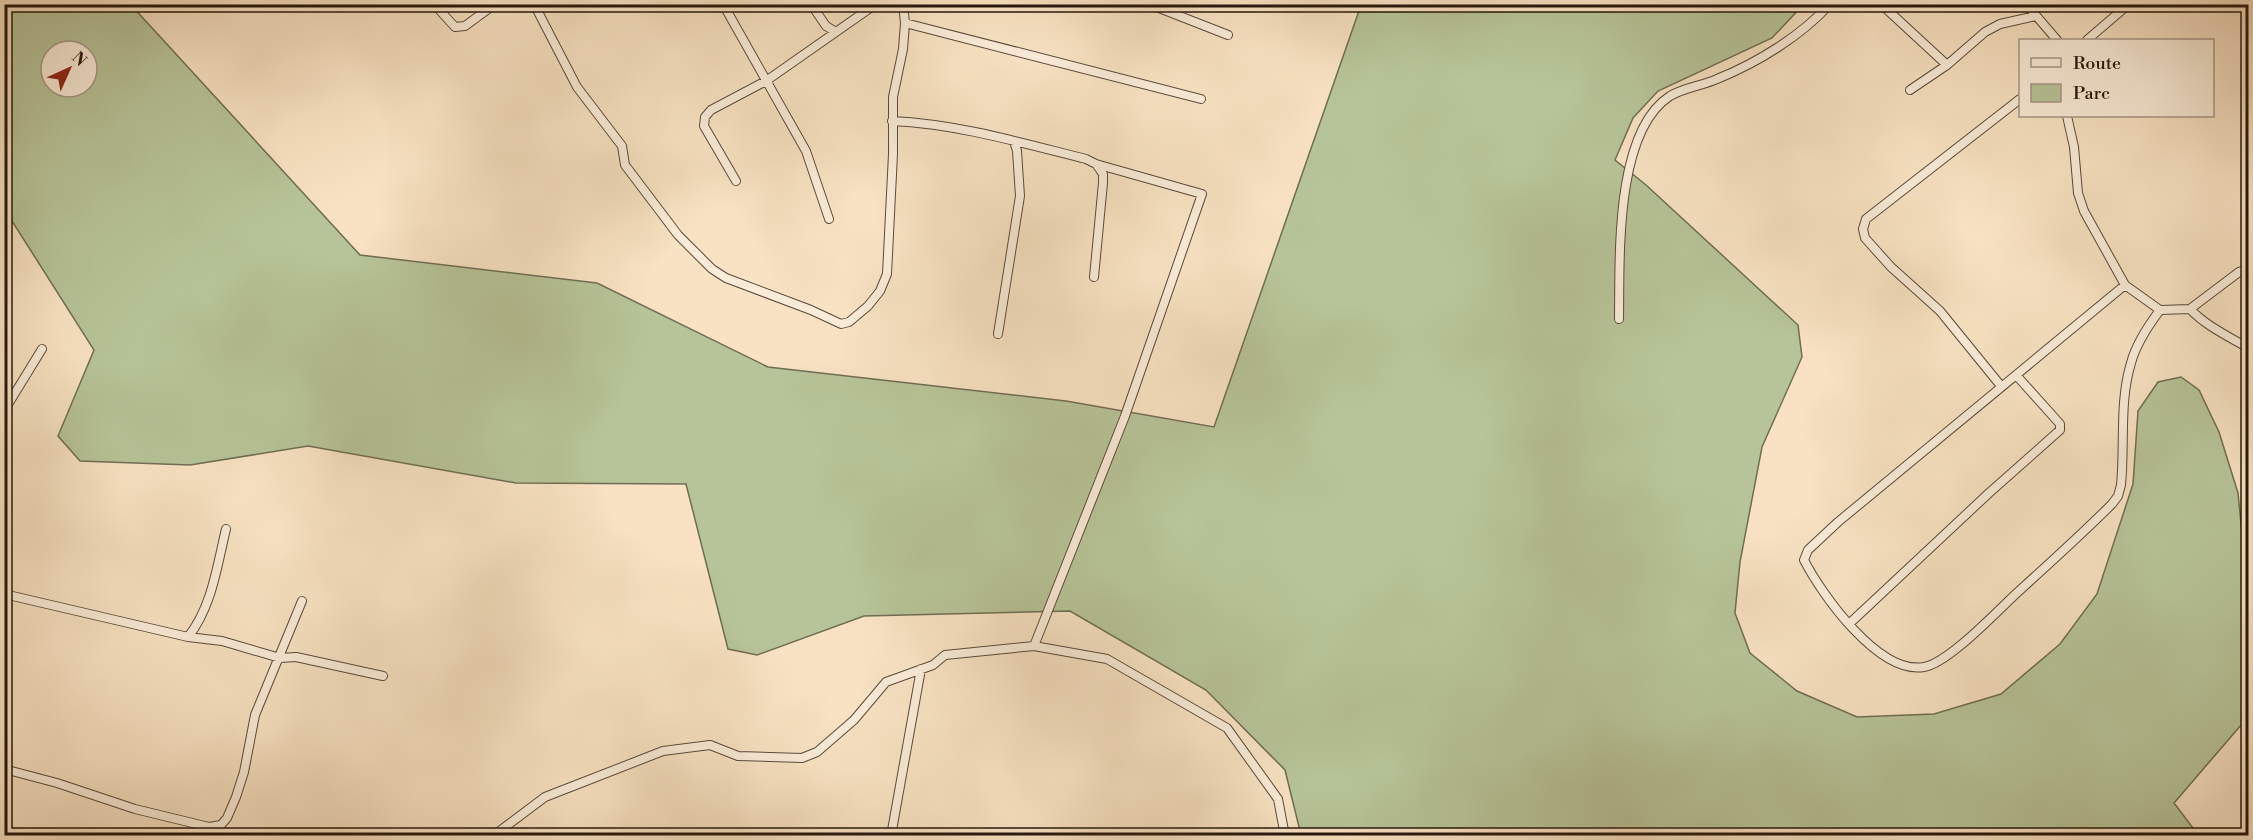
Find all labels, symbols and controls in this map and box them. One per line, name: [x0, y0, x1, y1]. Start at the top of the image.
north arrow: [39, 39, 99, 99]
legend: [2019, 39, 2214, 117]
text: N: [67, 48, 91, 71]
text: Route: [2073, 52, 2121, 75]
text: Parc: [2073, 82, 2110, 105]

